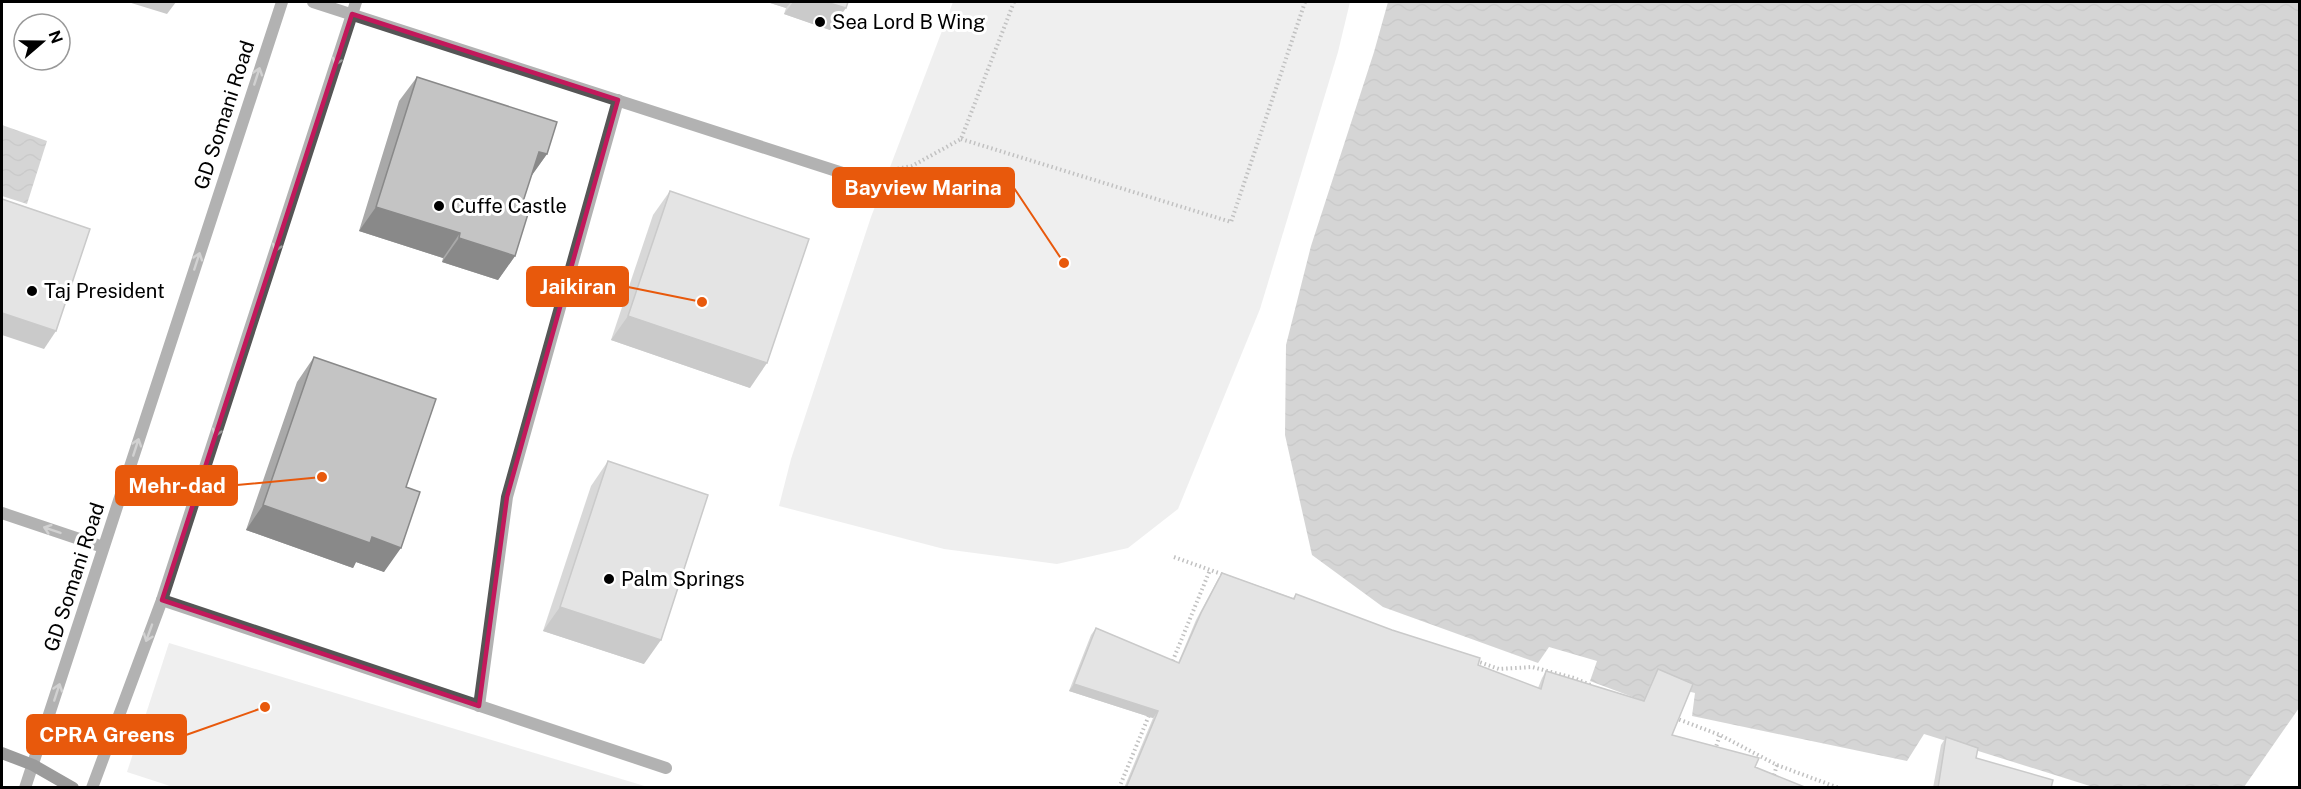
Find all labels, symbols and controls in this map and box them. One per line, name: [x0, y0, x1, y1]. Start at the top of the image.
place label: Sea Lord B Wing: [832, 10, 985, 34]
north arrow: [12, 12, 72, 72]
marker: Sea Lord B Wing: [813, 15, 827, 29]
text: N: [45, 28, 67, 46]
street label: GD Somani Road: [189, 38, 259, 192]
one-way arrow: [332, 47, 343, 66]
one-way arrow: [253, 67, 264, 86]
callout: Bayview Marina: [833, 168, 1014, 207]
text: Bayview Marina: [844, 175, 1002, 200]
place label: Cuffe Castle: [451, 194, 567, 218]
marker: Cuffe Castle: [432, 199, 446, 213]
one-way arrow: [272, 233, 283, 252]
one-way arrow: [192, 252, 203, 271]
callout: Jaikiran: [527, 267, 628, 306]
text: Jaikiran: [540, 274, 616, 299]
place label: Taj President: [44, 279, 165, 303]
marker: Taj President: [25, 284, 39, 298]
one-way arrow: [211, 418, 222, 437]
one-way arrow: [132, 438, 143, 457]
callout: Mehr-dad: [116, 466, 237, 505]
text: Mehr-dad: [128, 473, 226, 498]
street label: GD Somani Road: [39, 500, 109, 654]
one-way arrow: [44, 524, 62, 535]
place label: Palm Springs: [621, 567, 745, 591]
marker: Palm Springs: [602, 572, 616, 586]
one-way arrow: [143, 623, 154, 642]
one-way arrow: [52, 683, 63, 702]
callout: CPRA Greens: [27, 715, 186, 754]
text: CPRA Greens: [39, 722, 175, 747]

